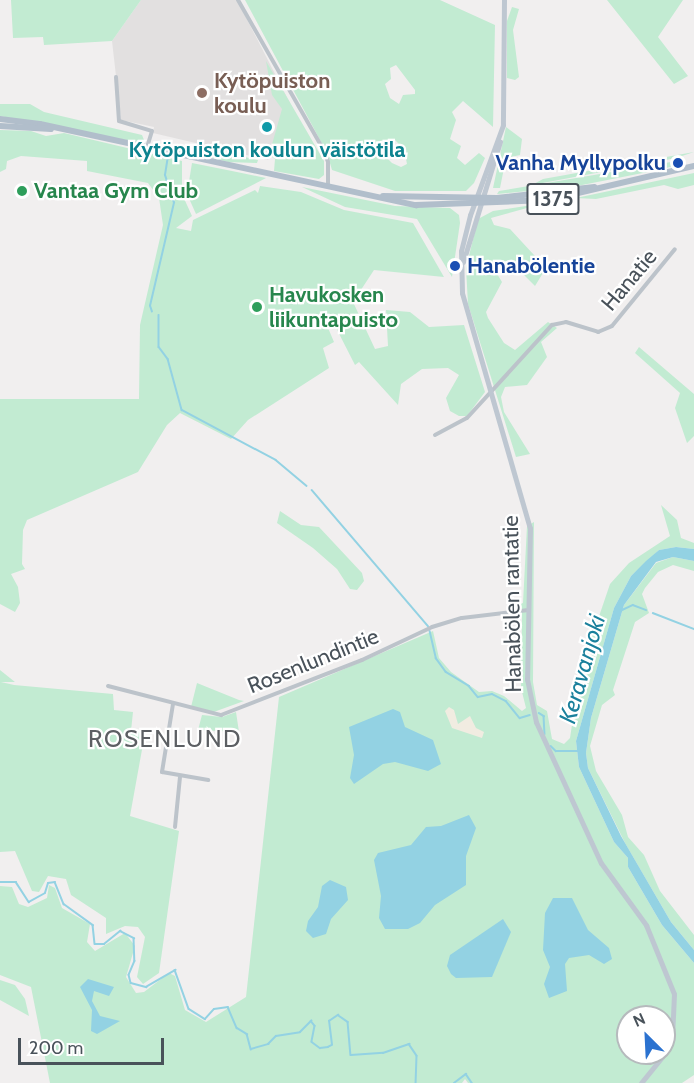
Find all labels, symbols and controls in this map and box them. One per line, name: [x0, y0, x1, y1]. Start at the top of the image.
place label: Kytöpuiston koulu: [214, 67, 330, 118]
marker: Kytöpuiston koulu: [195, 86, 209, 100]
marker: Kytöpuiston koulun väistötila: [260, 120, 274, 134]
place label: Kytöpuiston koulun väistötila: [129, 137, 405, 163]
place label: Vanha Myllypolku: [496, 150, 666, 176]
marker: Vanha Myllypolku: [671, 156, 685, 170]
place label: Vantaa Gym Club: [34, 178, 198, 204]
road number: 1375: [526, 181, 580, 217]
marker: Vantaa Gym Club: [15, 184, 29, 198]
street label: Hanatie: [596, 244, 662, 316]
place label: Hanabölentie: [467, 253, 595, 279]
marker: Hanabölentie: [448, 259, 462, 273]
place label: Havukosken liikuntapuisto: [269, 281, 398, 332]
marker: Havukosken liikuntapuisto: [250, 300, 264, 314]
street label: Hanabölen rantatie: [497, 515, 527, 693]
water label: Keravanjoki: [553, 611, 611, 727]
street label: Rosenlundintie: [244, 623, 382, 699]
district label: ROSENLUND: [88, 725, 242, 753]
north arrow: [616, 1005, 676, 1065]
text: N: [630, 1009, 648, 1031]
scale bar: [21, 1026, 166, 1064]
text: 200 m: [29, 1037, 83, 1059]

